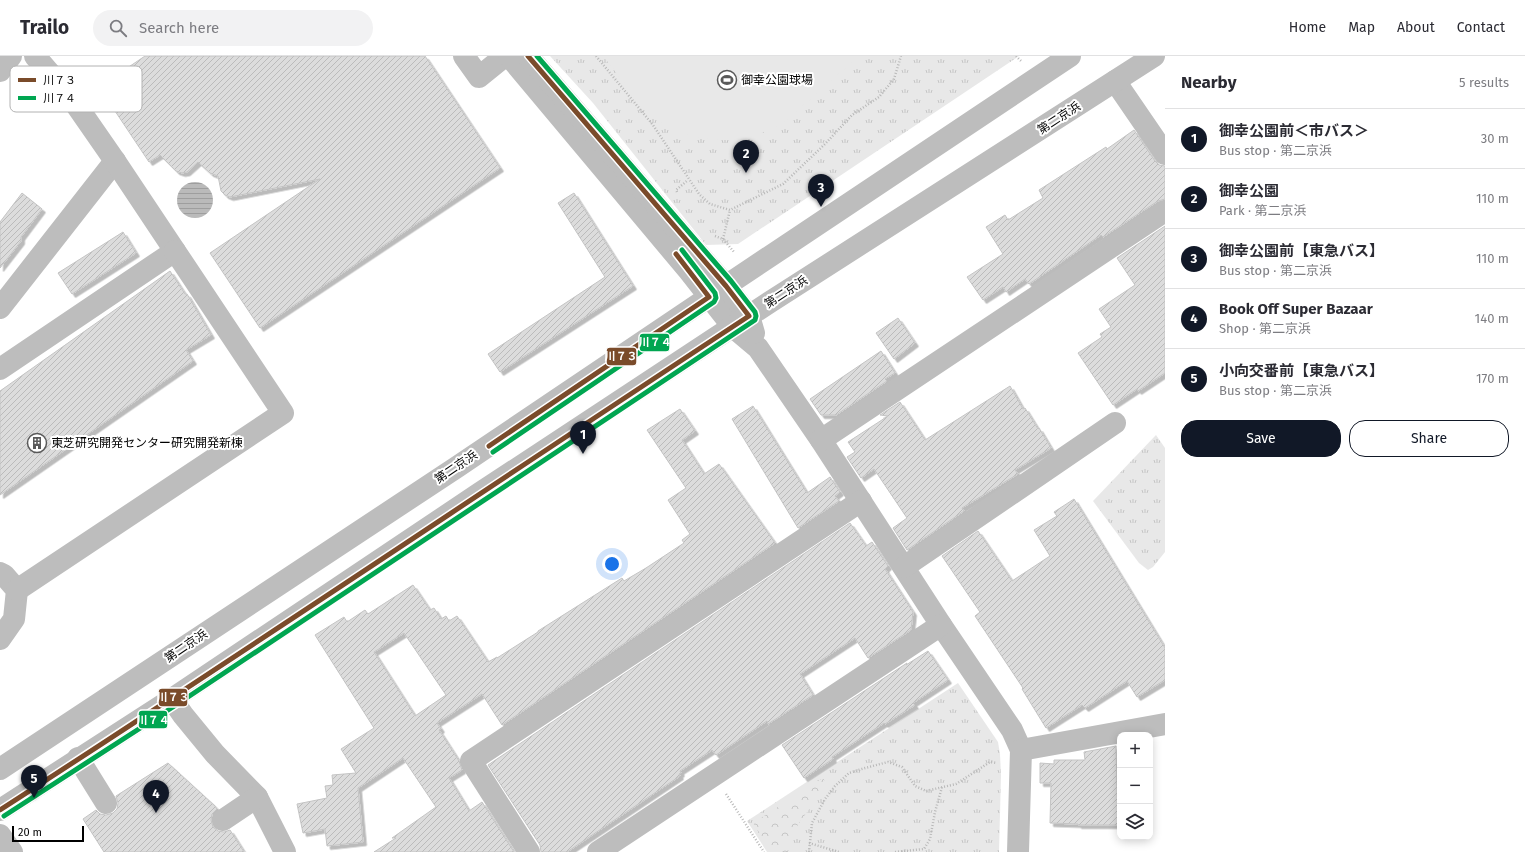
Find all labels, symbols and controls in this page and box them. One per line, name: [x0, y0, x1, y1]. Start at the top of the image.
search box: [93, 10, 373, 46]
text: Trailo: [20, 16, 69, 39]
icon: search: [107, 17, 129, 39]
text: Search here: [139, 19, 219, 37]
text: Home: [1289, 19, 1326, 36]
text: Map: [1348, 19, 1375, 36]
text: About: [1397, 19, 1435, 36]
text: Contact: [1457, 19, 1505, 36]
legend: [10, 66, 142, 112]
sports icon: 御幸公園球場: [716, 69, 738, 91]
text: Nearby: [1181, 72, 1236, 93]
place label: 御幸公園球場: [741, 73, 813, 87]
text: 川７３: [43, 74, 76, 87]
text: 5 results: [1459, 75, 1509, 90]
text: 川７４: [43, 92, 76, 105]
street label: 第二京浜: [1035, 99, 1083, 137]
text: 御幸公園前＜市バス＞: [1219, 122, 1369, 140]
text: 1: [1191, 131, 1197, 146]
text: 30 m: [1481, 131, 1509, 146]
pin: 2: [733, 140, 759, 173]
text: Bus stop · 第二京浜: [1219, 143, 1332, 158]
pin: 3: [808, 174, 834, 207]
text: 御幸公園: [1219, 182, 1279, 200]
text: 2: [1191, 191, 1197, 206]
text: 110 m: [1476, 191, 1509, 206]
text: Park · 第二京浜: [1219, 203, 1307, 218]
text: 御幸公園前【東急バス】: [1219, 242, 1384, 260]
text: 3: [1191, 251, 1197, 266]
text: 110 m: [1476, 251, 1509, 266]
text: Bus stop · 第二京浜: [1219, 263, 1332, 278]
street label: 第二京浜: [762, 273, 810, 311]
text: Book Off Super Bazaar: [1219, 300, 1373, 318]
text: 4: [1190, 311, 1198, 326]
text: 140 m: [1475, 311, 1509, 326]
text: Shop · 第二京浜: [1219, 321, 1311, 336]
line badge: 川７４: [639, 333, 670, 352]
text: 川７４: [639, 336, 672, 349]
line badge: 川７３: [606, 347, 637, 366]
text: 川７３: [605, 350, 638, 363]
text: 小向交番前【東急バス】: [1219, 362, 1384, 380]
text: 5: [1191, 371, 1197, 386]
text: 170 m: [1476, 371, 1509, 386]
text: Bus stop · 第二京浜: [1219, 383, 1332, 398]
button: Save: [1181, 420, 1341, 457]
button: Share: [1349, 420, 1509, 457]
pin: 1: [570, 421, 596, 454]
building icon: 東芝研究開発センター研究開発新棟: [26, 432, 48, 454]
place label: 東芝研究開発センター研究開発新棟: [51, 436, 243, 450]
street label: 第二京浜: [432, 448, 480, 486]
your location: [602, 554, 622, 574]
street label: 第二京浜: [162, 627, 210, 665]
line badge: 川７３: [158, 688, 188, 707]
text: 川７３: [157, 691, 190, 704]
line badge: 川７４: [138, 710, 168, 729]
text: 川７４: [137, 714, 170, 727]
map controls: [1117, 732, 1153, 840]
button: +: [1117, 732, 1153, 768]
pin: 5: [21, 765, 47, 798]
button: −: [1117, 768, 1153, 804]
pin: 4: [143, 780, 169, 813]
button: layers: [1117, 804, 1153, 840]
scale bar: [12, 824, 84, 843]
text: 20 m: [18, 826, 42, 839]

